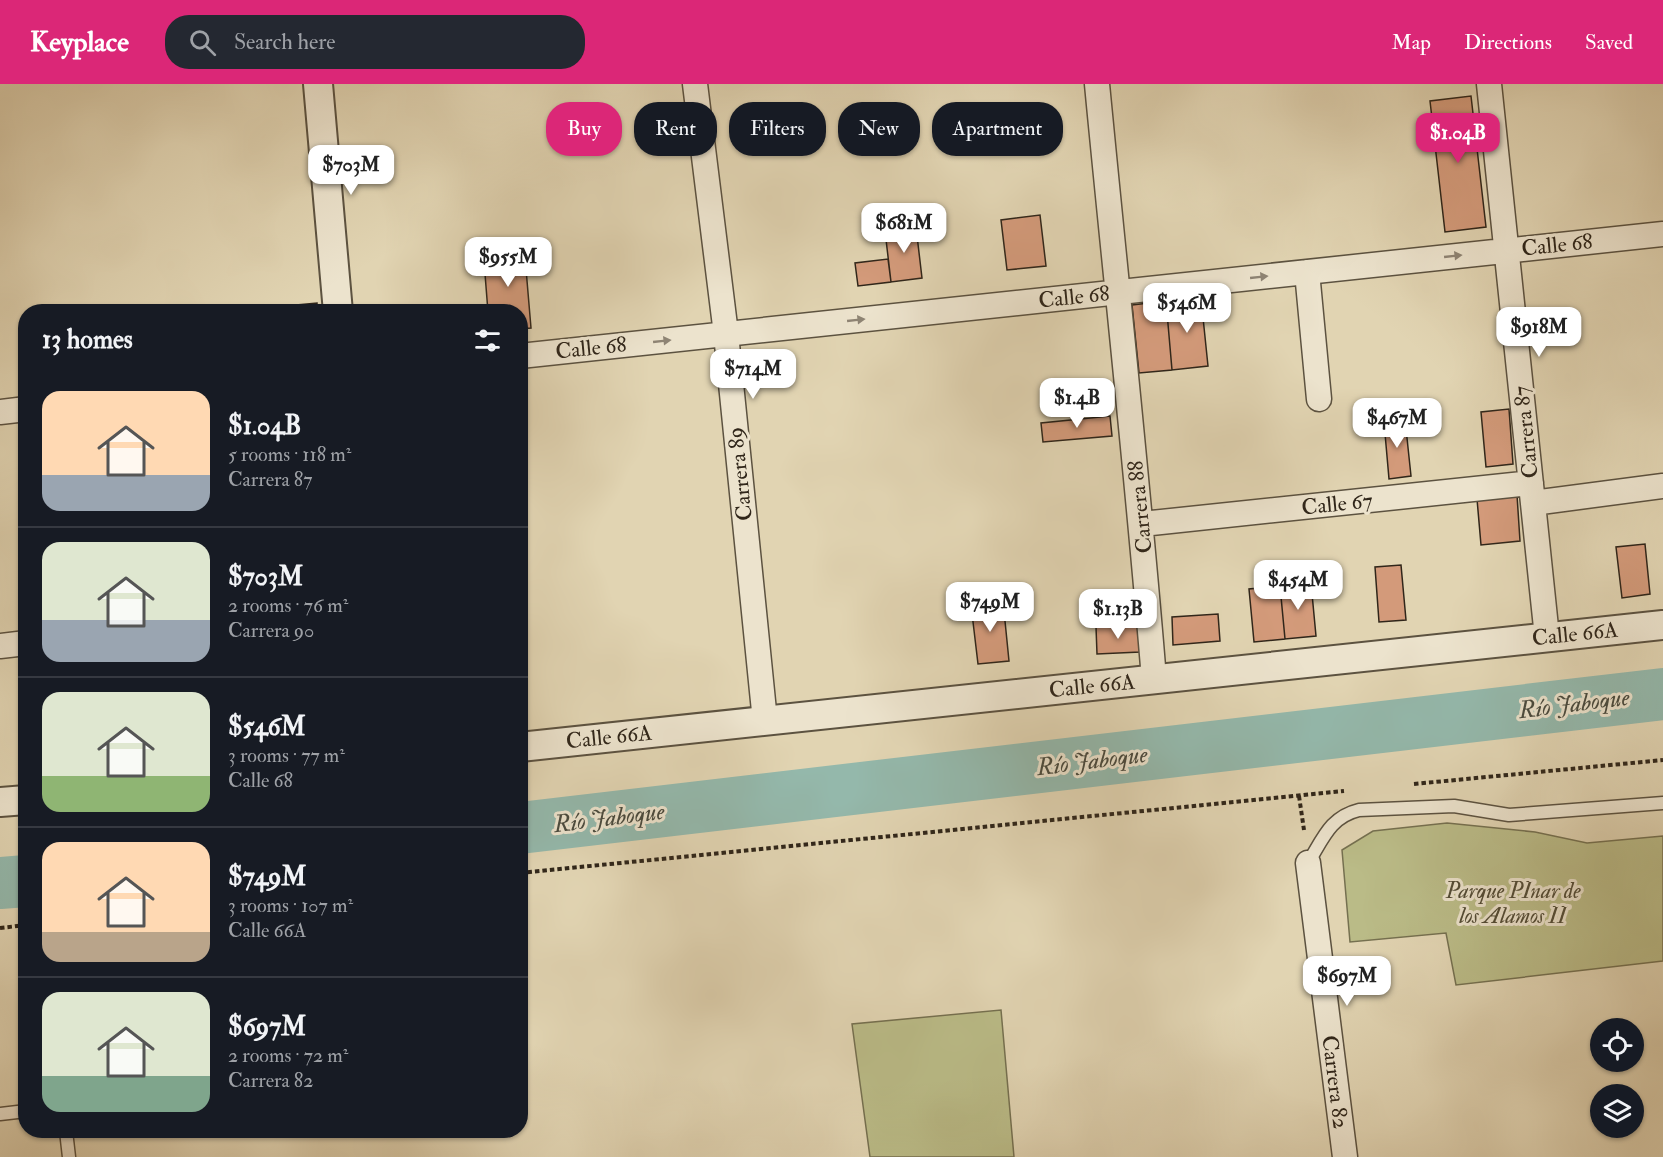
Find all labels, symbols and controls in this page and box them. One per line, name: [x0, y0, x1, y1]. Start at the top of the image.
search box: [165, 15, 585, 69]
text: Keyplace: [30, 25, 129, 60]
icon: search: [186, 26, 219, 59]
text: Search here: [234, 28, 336, 56]
text: Map: [1391, 29, 1431, 56]
text: Directions: [1464, 29, 1552, 56]
text: Saved: [1585, 29, 1633, 56]
chip: Buy: [546, 102, 622, 156]
chip: Rent: [634, 102, 717, 156]
chip: Filters: [729, 102, 826, 156]
chip: New: [838, 102, 920, 156]
chip: Apartment: [932, 102, 1063, 156]
pin: $1.04B: [1409, 113, 1507, 164]
text: $1.04B: [1430, 120, 1486, 145]
pin: $703M: [309, 145, 393, 196]
text: $703M: [322, 152, 380, 177]
pin: $681M: [862, 203, 946, 254]
text: $681M: [875, 210, 933, 235]
street label: Calle 68: [1520, 227, 1594, 263]
pin: $955M: [466, 237, 550, 288]
text: $955M: [479, 244, 537, 269]
one-way arrow: [1443, 251, 1462, 261]
one-way arrow: [1249, 272, 1268, 282]
street label: Calle 68: [1037, 279, 1111, 315]
pin: $546M: [1145, 283, 1229, 334]
text: $546M: [1157, 290, 1217, 315]
pin: $918M: [1497, 307, 1581, 358]
text: $918M: [1510, 314, 1568, 339]
one-way arrow: [847, 315, 866, 325]
text: 13 homes: [42, 324, 133, 356]
icon: filters: [471, 324, 504, 357]
street label: Calle 68: [554, 330, 628, 366]
one-way arrow: [653, 336, 672, 345]
pin: $714M: [711, 349, 795, 400]
text: $714M: [724, 356, 782, 381]
pin: $1.4B: [1035, 378, 1119, 429]
street label: Carrera 87: [1507, 384, 1545, 480]
text: $1.4B: [1054, 385, 1100, 410]
pin: $467M: [1355, 398, 1439, 449]
text: $467M: [1367, 405, 1427, 430]
text: $1.04B: [228, 410, 301, 442]
icon: home: [90, 415, 162, 487]
street label: Carrera 89: [721, 426, 759, 522]
text: 5 rooms · 118 m²: [228, 442, 351, 467]
street label: Carrera 88: [1121, 459, 1159, 555]
text: Carrera 87: [228, 467, 312, 492]
street label: Calle 67: [1300, 486, 1374, 522]
pin: $454M: [1256, 560, 1340, 611]
text: $703M: [228, 561, 303, 593]
icon: home: [90, 566, 162, 638]
text: $454M: [1268, 567, 1328, 592]
pin: $749M: [948, 582, 1032, 633]
text: $749M: [960, 589, 1020, 614]
pin: $1.13B: [1069, 589, 1167, 640]
text: 2 rooms · 76 m²: [228, 593, 348, 618]
text: $1.13B: [1093, 596, 1143, 621]
street label: Calle 66A: [1531, 616, 1619, 652]
text: Carrera 90: [228, 618, 314, 643]
street label: Calle 66A: [1048, 668, 1136, 704]
water label: Río Jaboque: [1516, 682, 1632, 726]
text: $546M: [228, 711, 306, 743]
icon: home: [90, 716, 162, 788]
street label: Calle 66A: [565, 719, 653, 755]
water label: Río Jaboque: [1034, 739, 1150, 783]
text: 3 rooms · 77 m²: [228, 743, 345, 768]
text: Calle 68: [228, 768, 293, 793]
water label: Río Jaboque: [551, 796, 667, 840]
text: $749M: [228, 861, 306, 893]
icon: home: [90, 866, 162, 938]
park label: Parque PInar de los Alamos II: [1444, 877, 1581, 930]
text: 3 rooms · 107 m²: [228, 893, 353, 918]
text: Calle 66A: [228, 918, 306, 943]
pin: $697M: [1305, 956, 1389, 1007]
text: $697M: [1317, 963, 1377, 988]
text: $697M: [228, 1011, 306, 1043]
icon: home: [90, 1016, 162, 1088]
map controls: [1590, 1018, 1644, 1138]
button: locate: [1590, 1018, 1644, 1072]
street label: Carrera 82: [1315, 1034, 1355, 1130]
text: 2 rooms · 72 m²: [228, 1043, 348, 1068]
text: Carrera 82: [228, 1068, 313, 1093]
button: layers: [1590, 1084, 1644, 1138]

